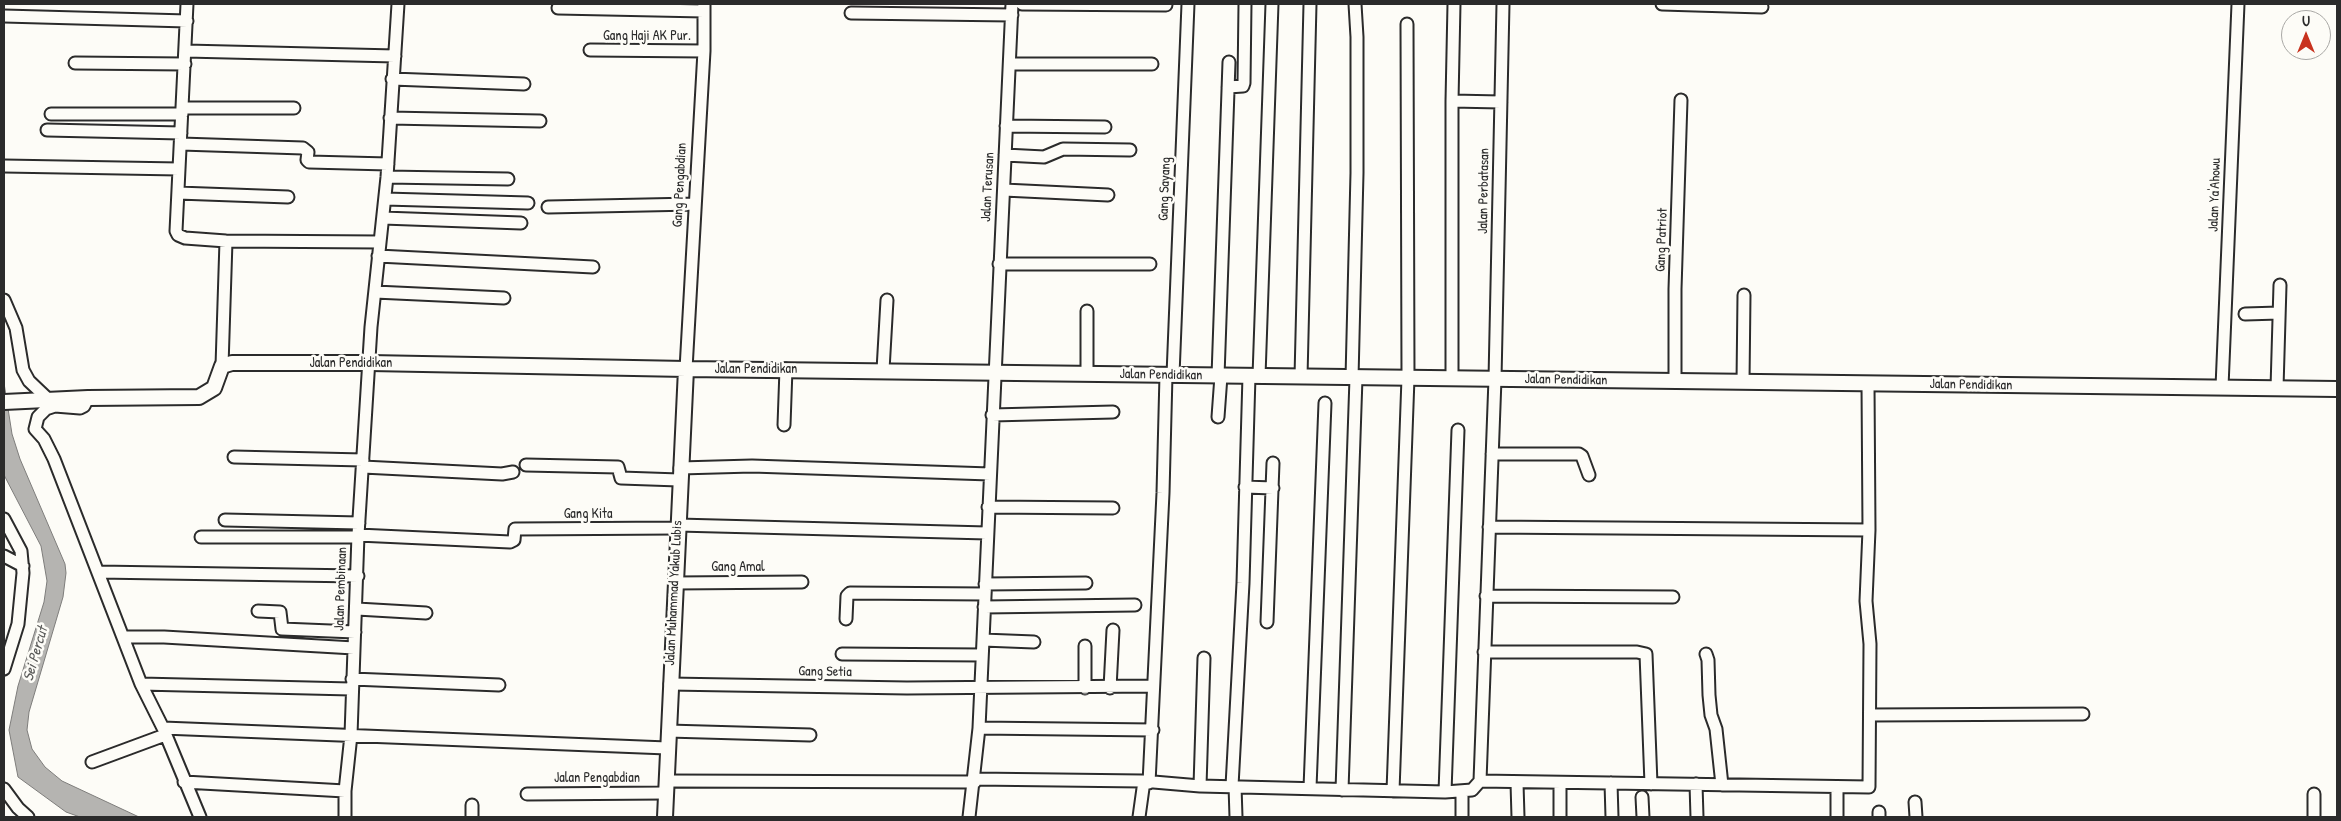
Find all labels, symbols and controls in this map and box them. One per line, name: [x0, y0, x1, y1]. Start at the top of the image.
north arrow: [2281, 10, 2331, 60]
text: U: [2302, 11, 2310, 30]
street label: Gang Haji AK Pur.: [603, 28, 691, 44]
street label: Gang Pengabdian: [669, 142, 691, 228]
street label: Jalan Perbatasan: [1475, 148, 1493, 234]
street label: Jalan Terusan: [978, 152, 998, 222]
street label: Gang Sayang: [1155, 157, 1175, 221]
street label: Jalan Ya'Ahowu: [2205, 158, 2225, 232]
street label: Gang Patriot: [1652, 208, 1672, 272]
street label: Jalan Pendidikan: [310, 355, 392, 371]
street label: Jalan Pendidikan: [715, 361, 797, 377]
street label: Jalan Pendidikan: [1119, 366, 1203, 384]
street label: Jalan Pendidikan: [1524, 371, 1608, 389]
street label: Jalan Pendidikan: [1929, 376, 2013, 394]
street label: Gang Kita: [564, 506, 612, 522]
street label: Jalan Muhammad Yakub Lubis: [662, 520, 686, 666]
street label: Jalan Pembinaan: [331, 547, 351, 631]
street label: Gang Amal: [711, 559, 765, 575]
water label: Sei Percut: [20, 625, 52, 683]
street label: Gang Setia: [798, 663, 852, 681]
street label: Jalan Pengabdian: [554, 770, 640, 786]

